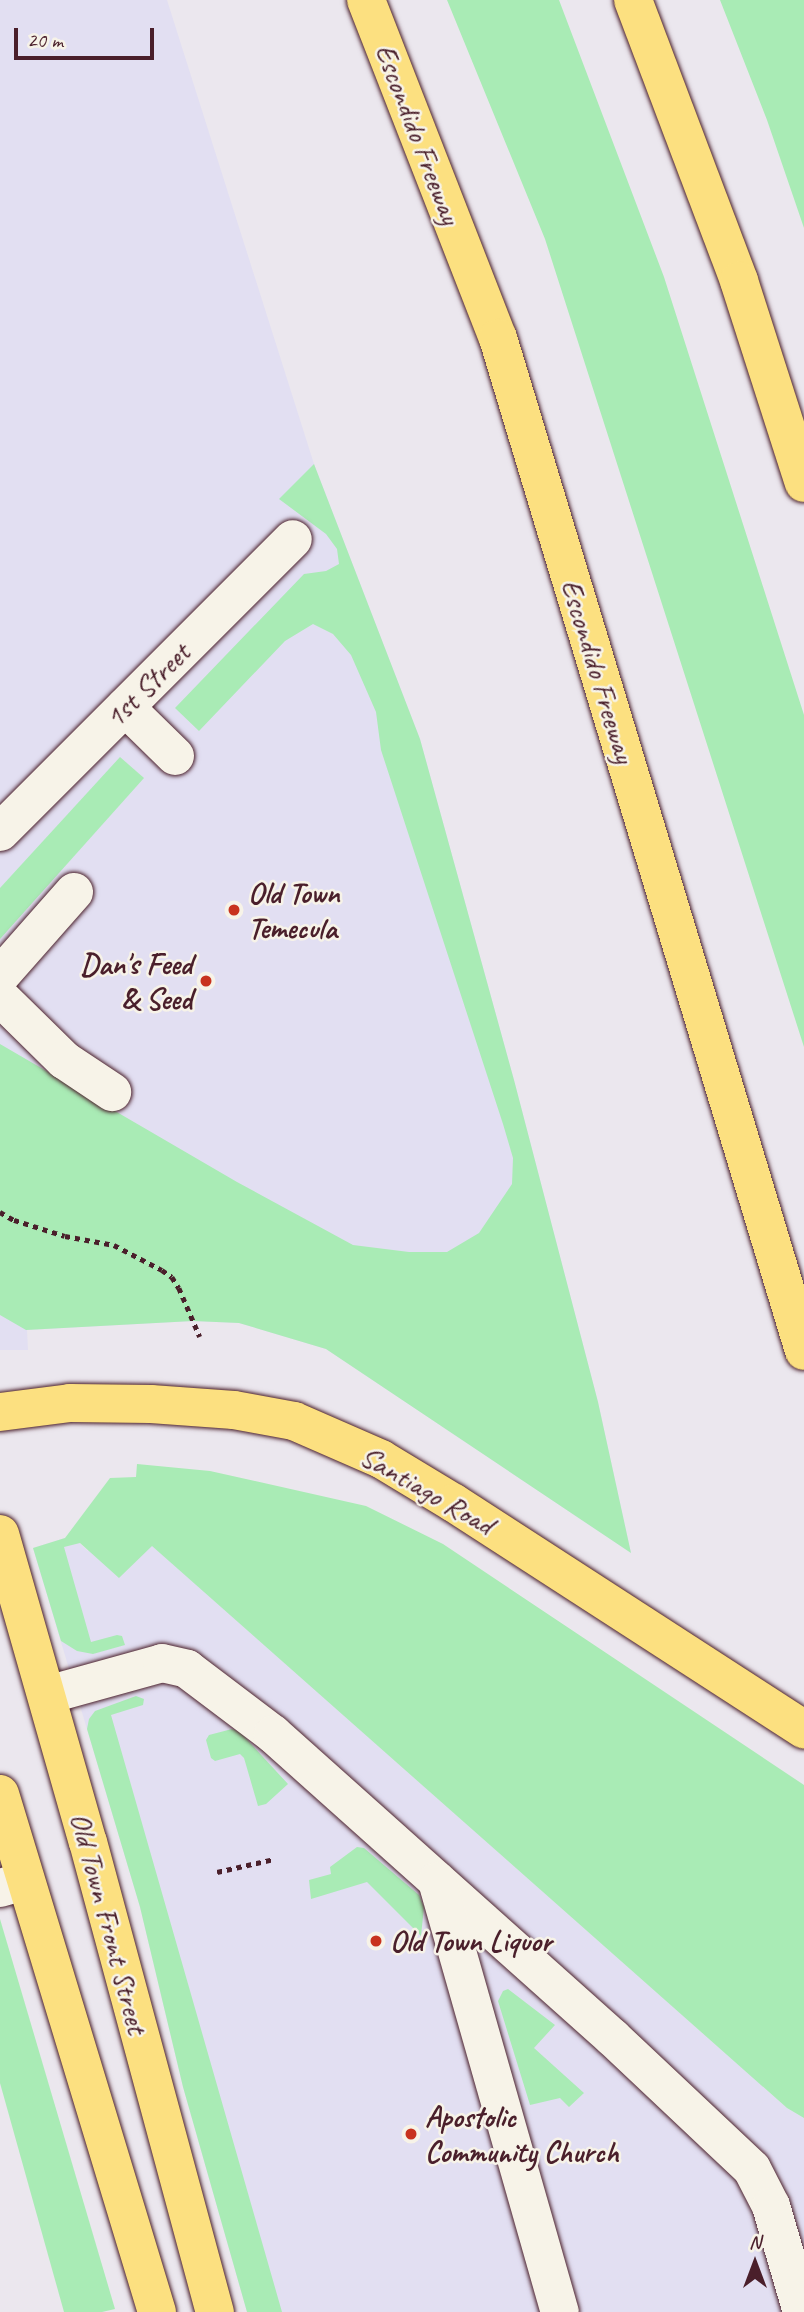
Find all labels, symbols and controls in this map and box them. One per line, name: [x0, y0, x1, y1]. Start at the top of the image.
scale bar: [18, 14, 158, 58]
text: 20 m: [27, 27, 63, 53]
street label: Escondido Freeway: [367, 39, 469, 229]
street label: Escondido Freeway: [553, 575, 643, 767]
street label: 1st Street: [97, 635, 197, 735]
place label: Old Town Temecula: [248, 875, 339, 945]
marker: Old Town Temecula: [226, 902, 242, 918]
place label: Dan's Feed & Seed: [80, 946, 192, 1016]
marker: Dan's Feed & Seed: [198, 973, 214, 989]
street label: Santiago Road: [354, 1438, 500, 1542]
street label: Old Town Front Street: [62, 1808, 156, 2038]
place label: Old Town Liquor: [390, 1923, 552, 1959]
marker: Old Town Liquor: [368, 1933, 384, 1949]
place label: Apostolic Community Church: [425, 2099, 620, 2170]
marker: Apostolic Community Church: [403, 2126, 419, 2142]
north arrow: [720, 2228, 790, 2298]
text: N: [749, 2230, 761, 2254]

